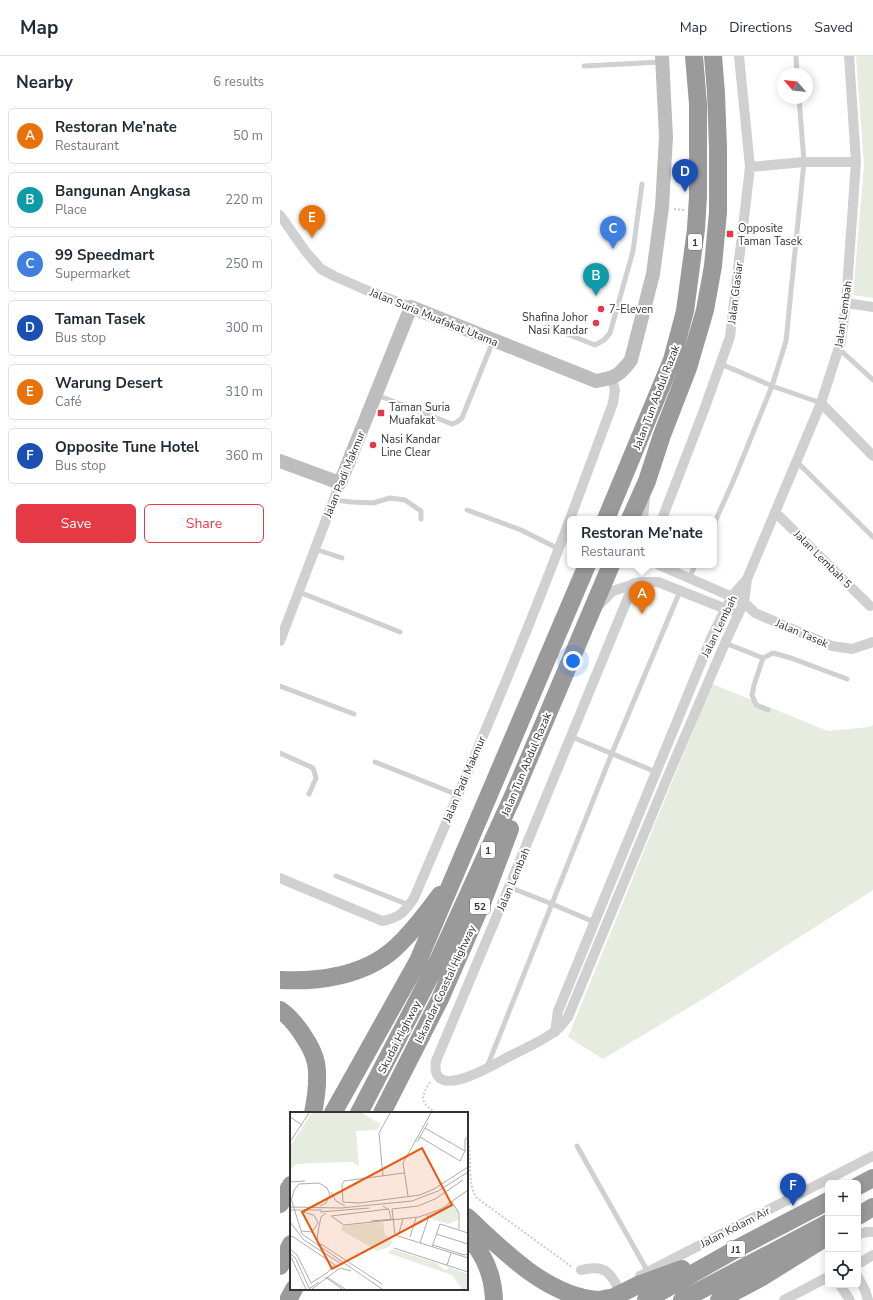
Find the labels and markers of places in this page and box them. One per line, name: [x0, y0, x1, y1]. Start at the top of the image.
pin: D: [672, 159, 698, 192]
pin: E: [299, 205, 325, 238]
pin: C: [600, 216, 626, 249]
place label: Opposite Taman Tasek: [738, 221, 803, 249]
marker: Opposite Taman Tasek: [725, 229, 735, 239]
pin: B: [583, 263, 609, 296]
place label: 7-Eleven: [609, 302, 653, 317]
marker: 7-Eleven: [596, 304, 606, 314]
place label: Shafina Johor Nasi Kandar: [522, 310, 588, 338]
marker: Shafina Johor Nasi Kandar: [591, 318, 601, 328]
place label: Taman Suria Muafakat: [389, 400, 450, 428]
marker: Taman Suria Muafakat: [376, 408, 386, 418]
place label: Nasi Kandar Line Clear: [381, 432, 441, 460]
marker: Nasi Kandar Line Clear: [368, 440, 378, 450]
pin: A: [629, 581, 655, 614]
pin: F: [780, 1173, 806, 1206]

